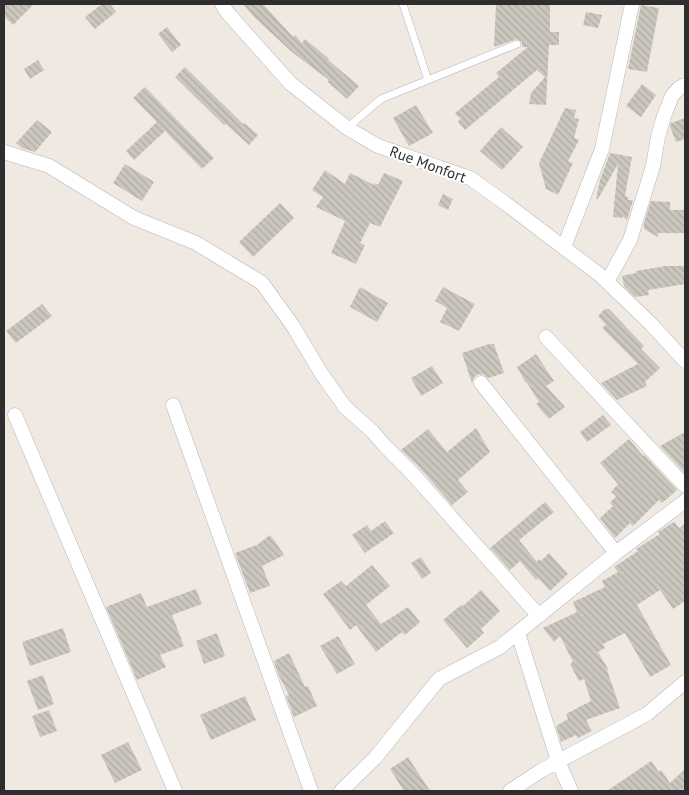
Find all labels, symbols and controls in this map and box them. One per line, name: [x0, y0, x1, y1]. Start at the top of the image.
street label: Rue Monfort: [387, 141, 469, 187]

